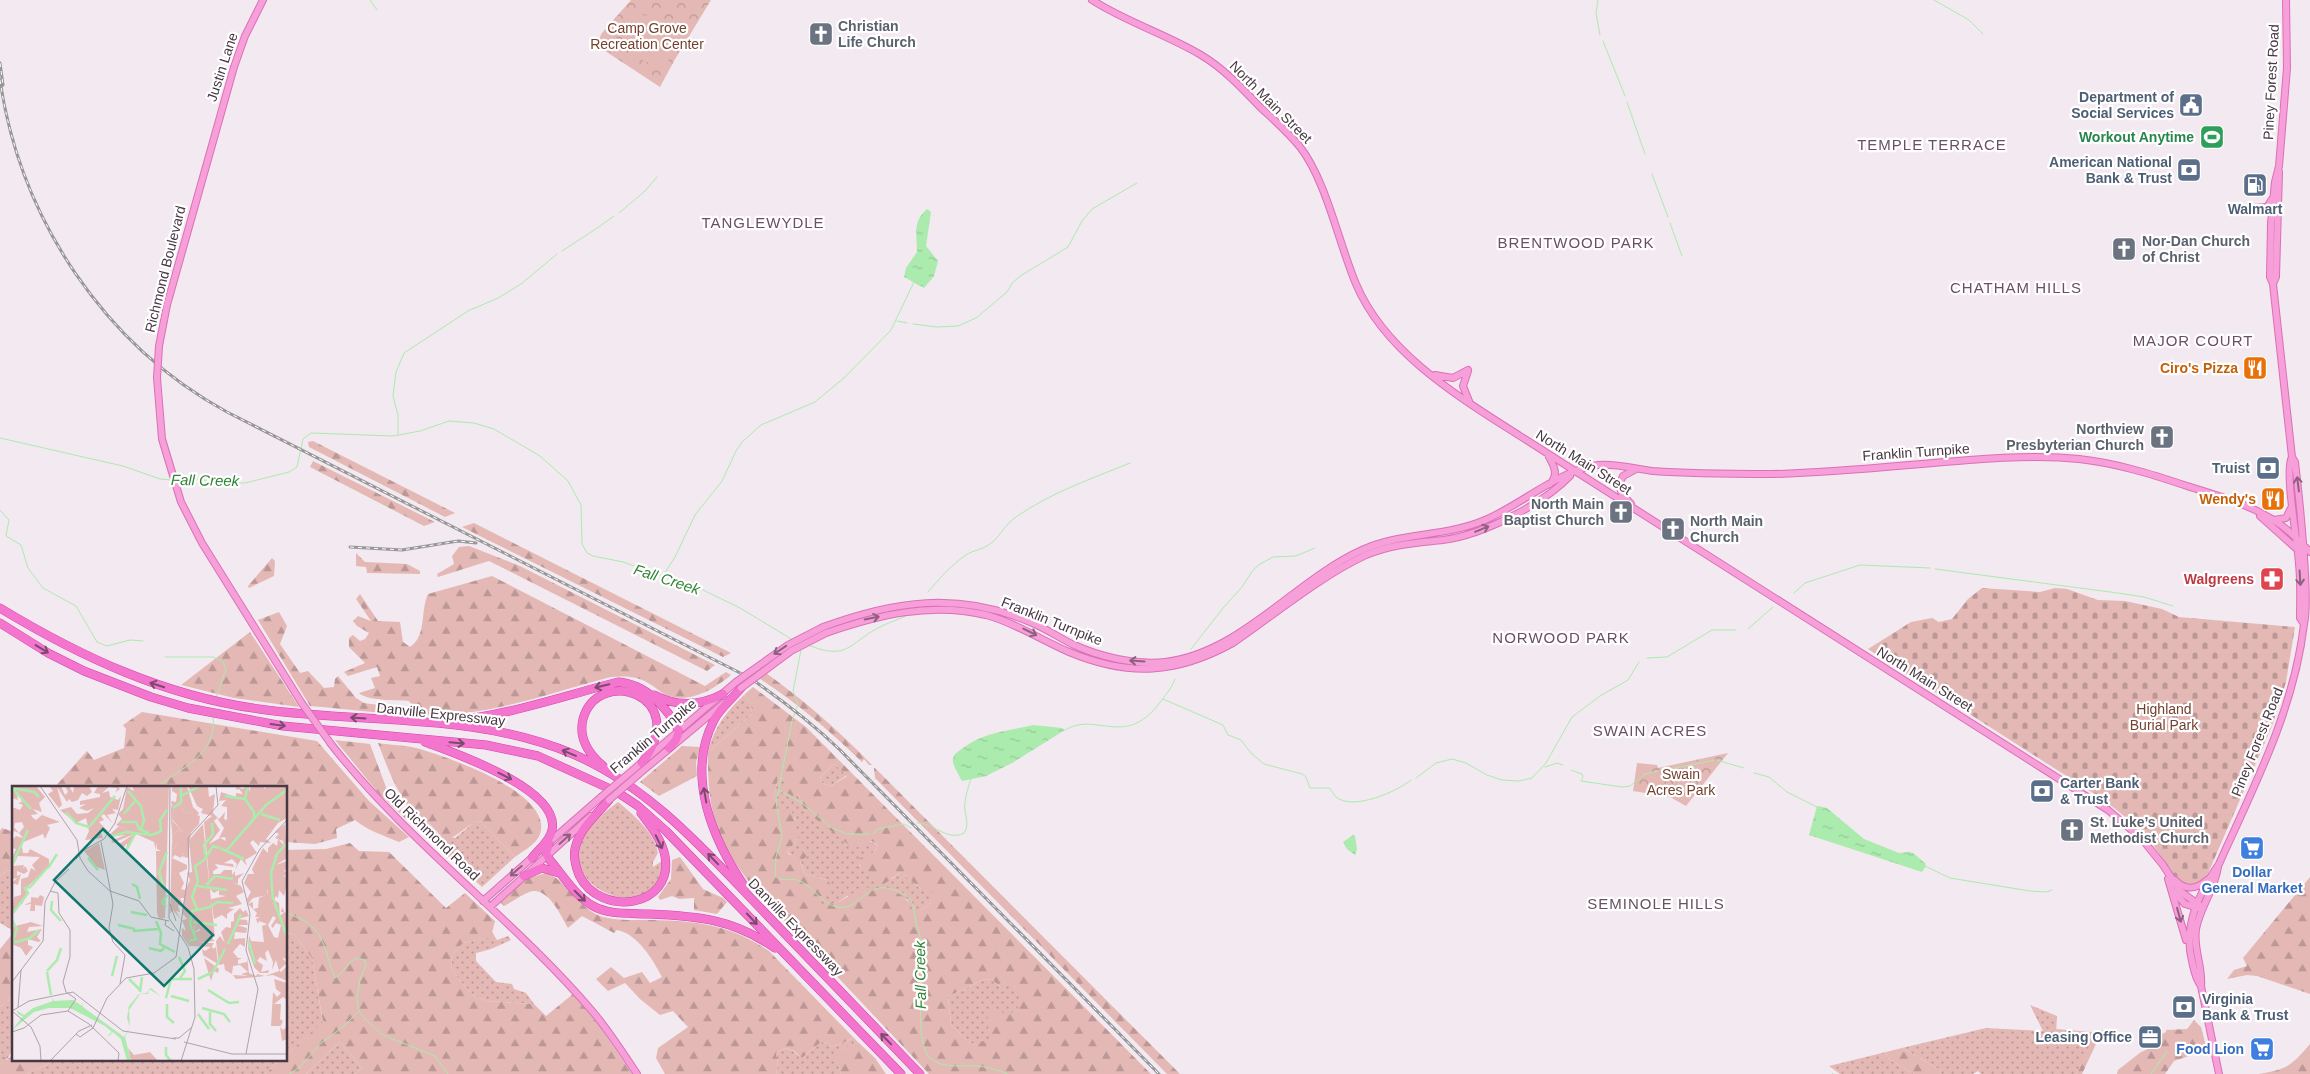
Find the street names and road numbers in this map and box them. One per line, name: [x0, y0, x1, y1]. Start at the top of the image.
street label: Piney Forest Road: [2260, 24, 2282, 140]
street label: Justin Lane: [203, 30, 241, 104]
street label: North Main Street: [1227, 58, 1316, 147]
street label: Richmond Boulevard: [142, 204, 188, 334]
street label: North Main Street: [1533, 426, 1635, 498]
street label: Franklin Turnpike: [1862, 440, 1970, 464]
street label: Franklin Turnpike: [999, 593, 1105, 649]
street label: North Main Street: [1874, 643, 1976, 715]
street label: Piney Forest Road: [2228, 685, 2286, 799]
street label: Franklin Turnpike: [607, 695, 699, 777]
street label: Danville Expressway: [376, 699, 506, 729]
street label: Old Richmond Road: [381, 784, 483, 884]
street label: Danville Expressway: [745, 875, 847, 979]

